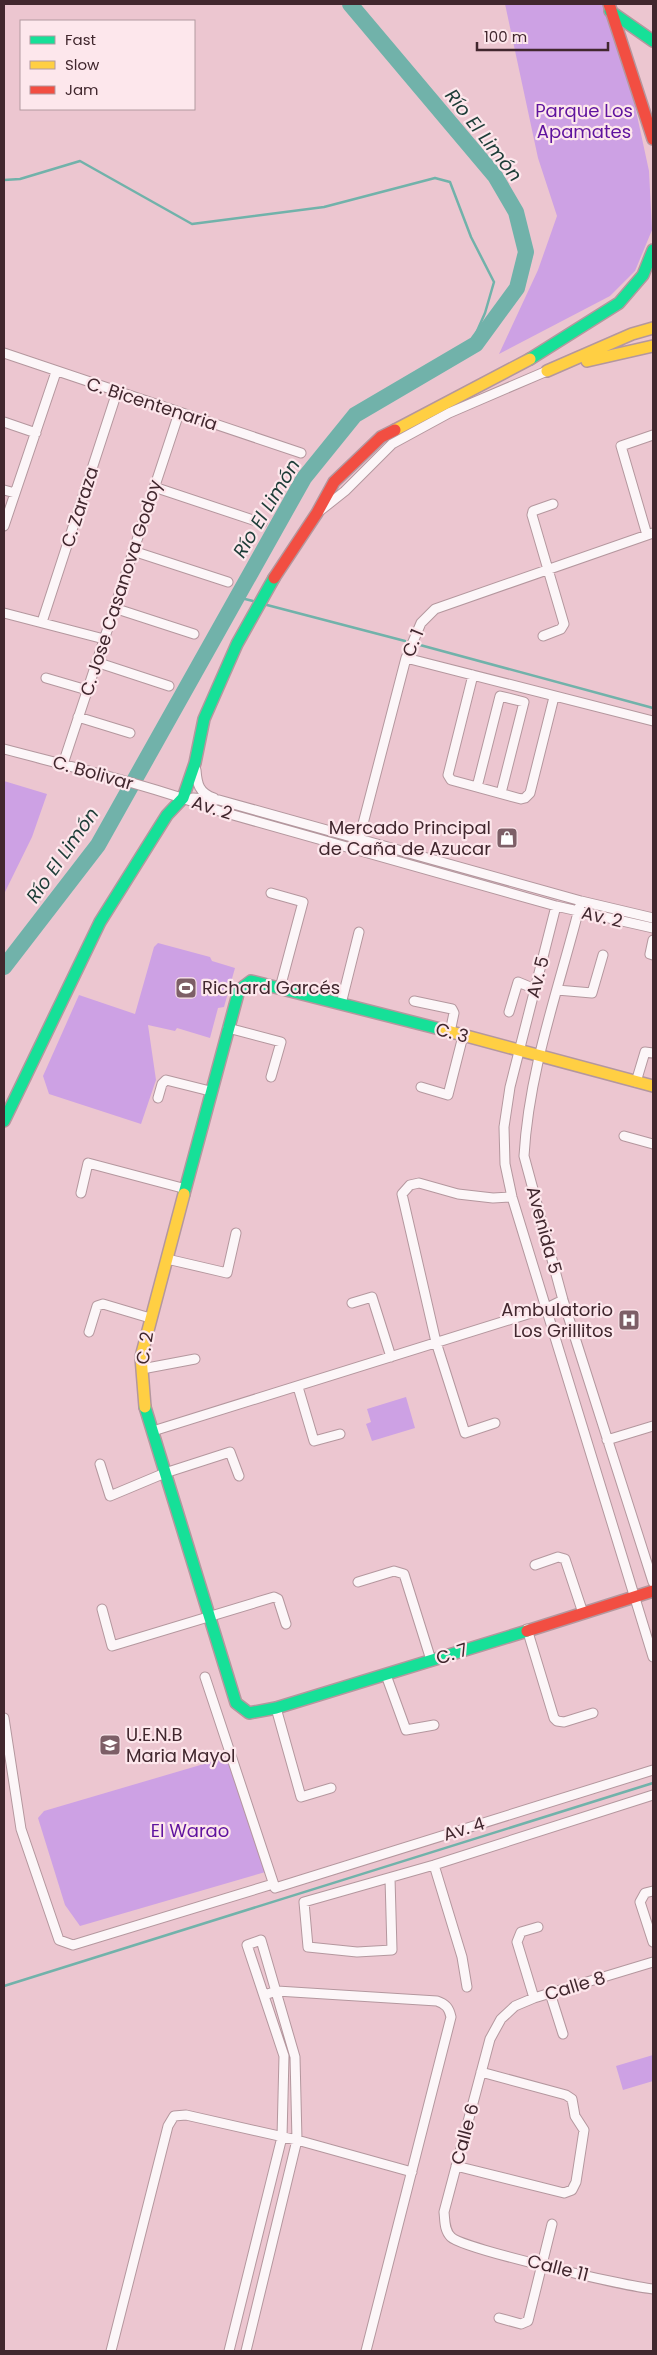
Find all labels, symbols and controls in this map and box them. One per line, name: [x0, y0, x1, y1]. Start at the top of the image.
legend: [20, 20, 195, 110]
scale bar: [477, 20, 608, 52]
text: 100 m: [484, 26, 527, 47]
text: Fast: [65, 29, 96, 50]
text: Slow: [65, 54, 100, 75]
text: Jam: [65, 79, 99, 100]
water label: Río El Limón: [439, 83, 528, 187]
park label: Parque Los Apamates: [535, 98, 633, 144]
street label: C. Bicentenaria: [83, 371, 221, 436]
water label: Río El Limón: [226, 454, 307, 563]
street label: C. Zaraza: [55, 463, 104, 550]
street label: C. Jose Casanova Godoy: [74, 477, 167, 699]
street label: C. 1: [396, 625, 429, 661]
street label: C. Bolivar: [50, 749, 137, 796]
street label: Av. 2: [189, 789, 236, 826]
water label: Río El Limón: [20, 802, 105, 908]
place label: Mercado Principal de Caña de Azucar: [319, 815, 491, 861]
shop icon: Mercado Principal de Caña de Azucar: [495, 826, 519, 850]
street label: Av. 2: [579, 900, 625, 933]
street label: Av. 5: [520, 953, 555, 1000]
place label: Richard Garcés: [202, 975, 340, 1000]
sports icon: Richard Garcés: [174, 976, 198, 1000]
street label: C. 3: [433, 1016, 471, 1049]
street label: Avenida 5: [521, 1183, 568, 1276]
place label: Ambulatorio Los Grillitos: [501, 1297, 613, 1343]
hospital icon: Ambulatorio Los Grillitos: [617, 1308, 641, 1332]
street label: C. 2: [130, 1330, 159, 1366]
street label: C. 7: [433, 1637, 471, 1670]
place label: U.E.N.B Maria Mayol: [126, 1722, 236, 1768]
school or university icon: U.E.N.B Maria Mayol: [98, 1733, 122, 1757]
street label: Av. 4: [440, 1810, 488, 1847]
park label: El Warao: [151, 1818, 229, 1843]
street label: Calle 8: [541, 1964, 608, 2007]
street label: Calle 6: [444, 2101, 485, 2167]
street label: Calle 11: [525, 2248, 591, 2287]

